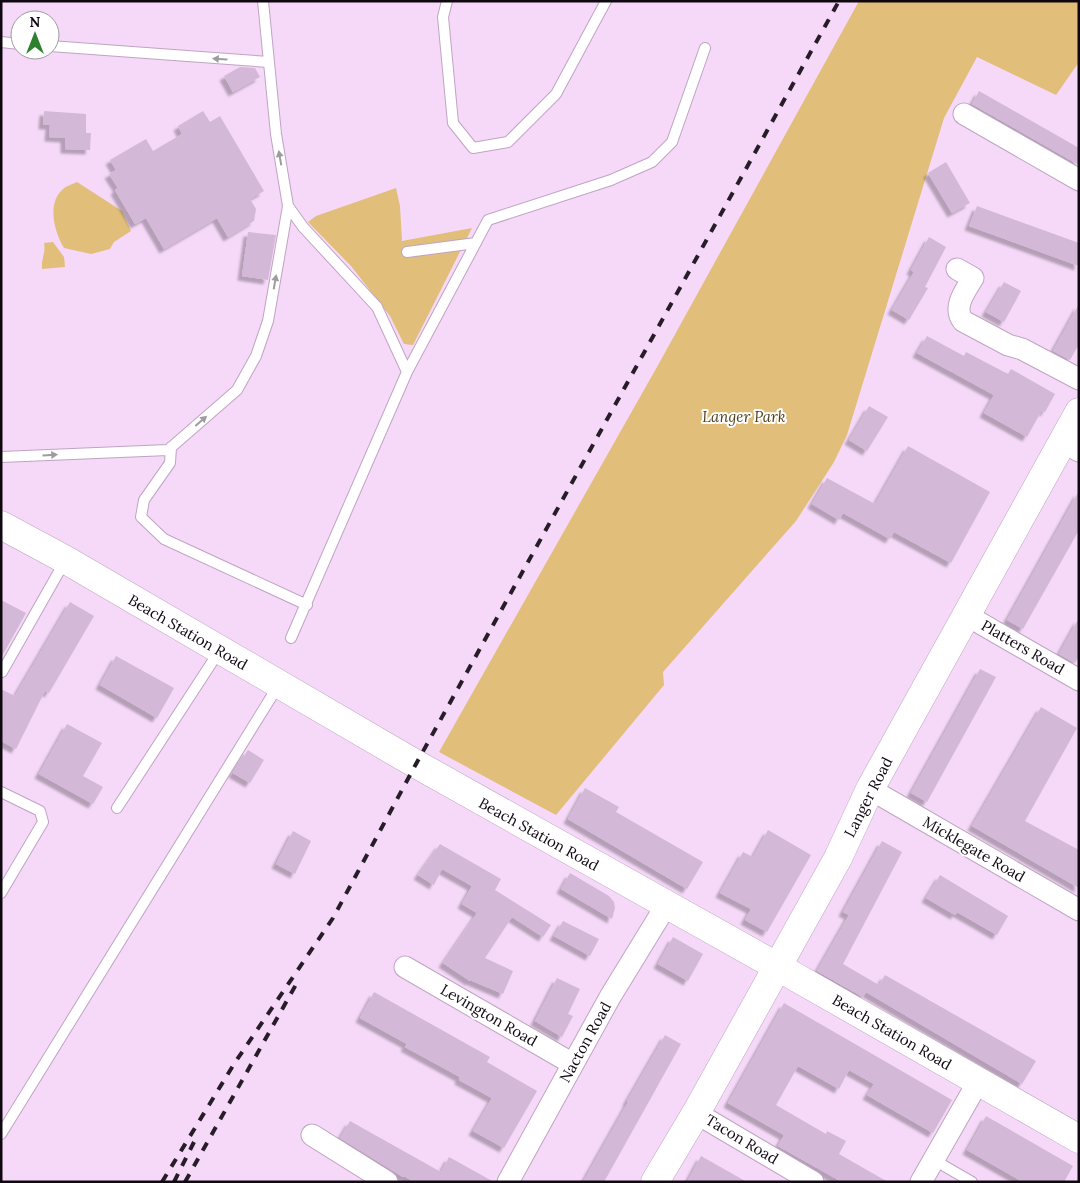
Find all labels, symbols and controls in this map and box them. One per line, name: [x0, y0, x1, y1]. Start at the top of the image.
north arrow: [10, 10, 60, 60]
text: N: [30, 13, 41, 31]
one-way arrow: [212, 54, 228, 62]
one-way arrow: [276, 150, 284, 166]
one-way arrow: [271, 274, 279, 290]
park label: Langer Park: [702, 407, 786, 426]
one-way arrow: [195, 415, 207, 427]
one-way arrow: [42, 451, 58, 459]
street label: Beach Station Road: [125, 590, 251, 674]
street label: Platters Road: [978, 616, 1068, 678]
street label: Langer Road: [840, 754, 896, 840]
street label: Beach Station Road: [476, 793, 602, 875]
street label: Micklegate Road: [920, 812, 1029, 886]
street label: Levington Road: [437, 980, 541, 1050]
street label: Beach Station Road: [829, 990, 955, 1074]
street label: Nacton Road: [555, 998, 615, 1086]
street label: Tacon Road: [702, 1110, 782, 1168]

